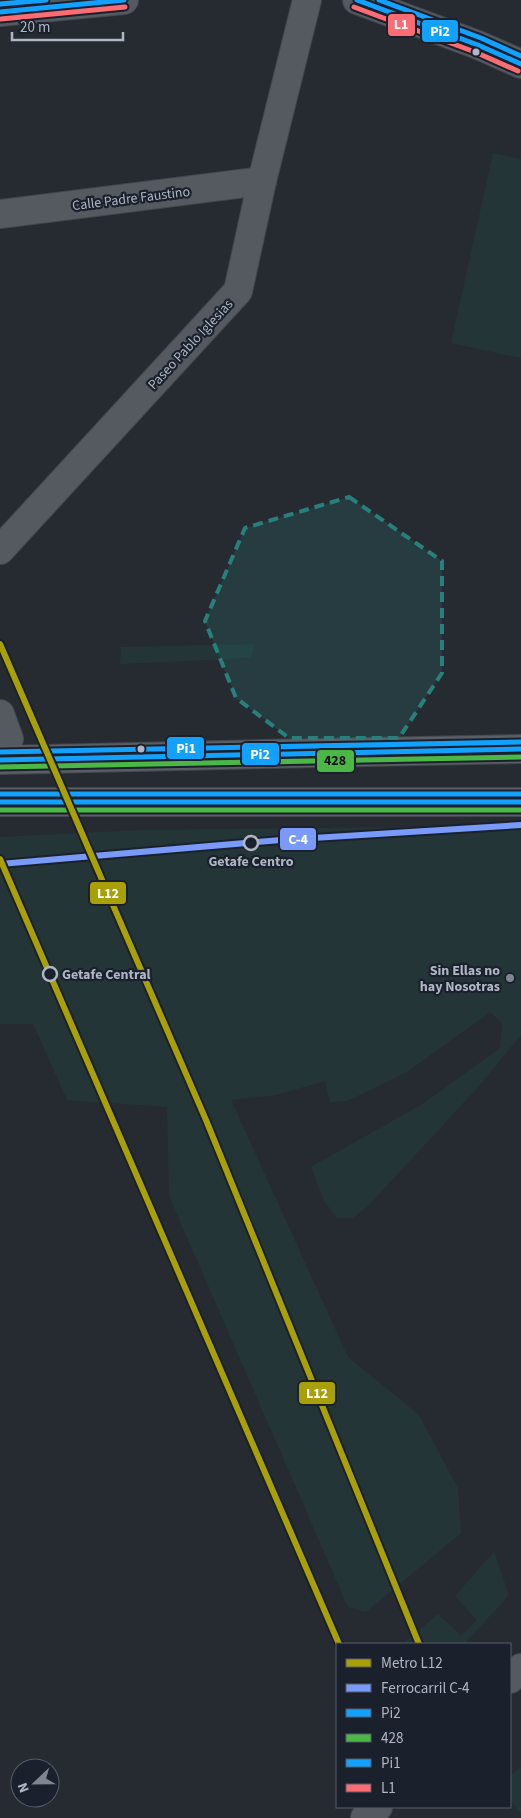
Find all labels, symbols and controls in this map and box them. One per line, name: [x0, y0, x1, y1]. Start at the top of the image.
scale bar: [12, 10, 124, 42]
line badge: L1: [387, 13, 416, 37]
text: L1: [394, 15, 408, 35]
text: 20 m: [20, 17, 50, 38]
line badge: Pi2: [421, 19, 459, 43]
text: Pi2: [430, 22, 450, 42]
unlabelled marker: [471, 47, 481, 57]
street label: Calle Padre Faustino: [71, 182, 191, 216]
street label: Paseo Pablo Iglesias: [143, 295, 238, 394]
line badge: Pi1: [166, 736, 205, 760]
text: Pi1: [176, 739, 196, 759]
line badge: Pi2: [241, 742, 280, 766]
unlabelled marker: [136, 744, 146, 754]
text: Pi2: [250, 745, 270, 765]
line badge: 428: [316, 749, 355, 773]
text: 428: [324, 751, 346, 771]
line badge: C-4: [279, 827, 317, 851]
text: C-4: [288, 830, 308, 850]
marker: Getafe Centro: [243, 835, 259, 851]
place label: Getafe Centro: [208, 852, 294, 872]
line badge: L12: [89, 881, 127, 905]
text: L12: [97, 884, 119, 904]
place label: Sin Ellas no hay Nosotras: [420, 961, 500, 997]
place label: Getafe Central: [62, 965, 151, 985]
marker: Getafe Central: [42, 966, 58, 982]
marker: Sin Ellas no hay Nosotras: [504, 972, 516, 984]
line badge: L12: [298, 1381, 336, 1405]
text: L12: [306, 1384, 328, 1404]
legend: [336, 1643, 511, 1808]
text: Metro L12: [381, 1653, 443, 1674]
text: Ferrocarril C-4: [381, 1678, 470, 1699]
text: Pi2: [381, 1703, 401, 1724]
text: 428: [381, 1728, 403, 1749]
text: Pi1: [381, 1753, 401, 1774]
north arrow: [10, 1758, 60, 1808]
text: L1: [381, 1778, 396, 1799]
text: N: [13, 1779, 35, 1796]

